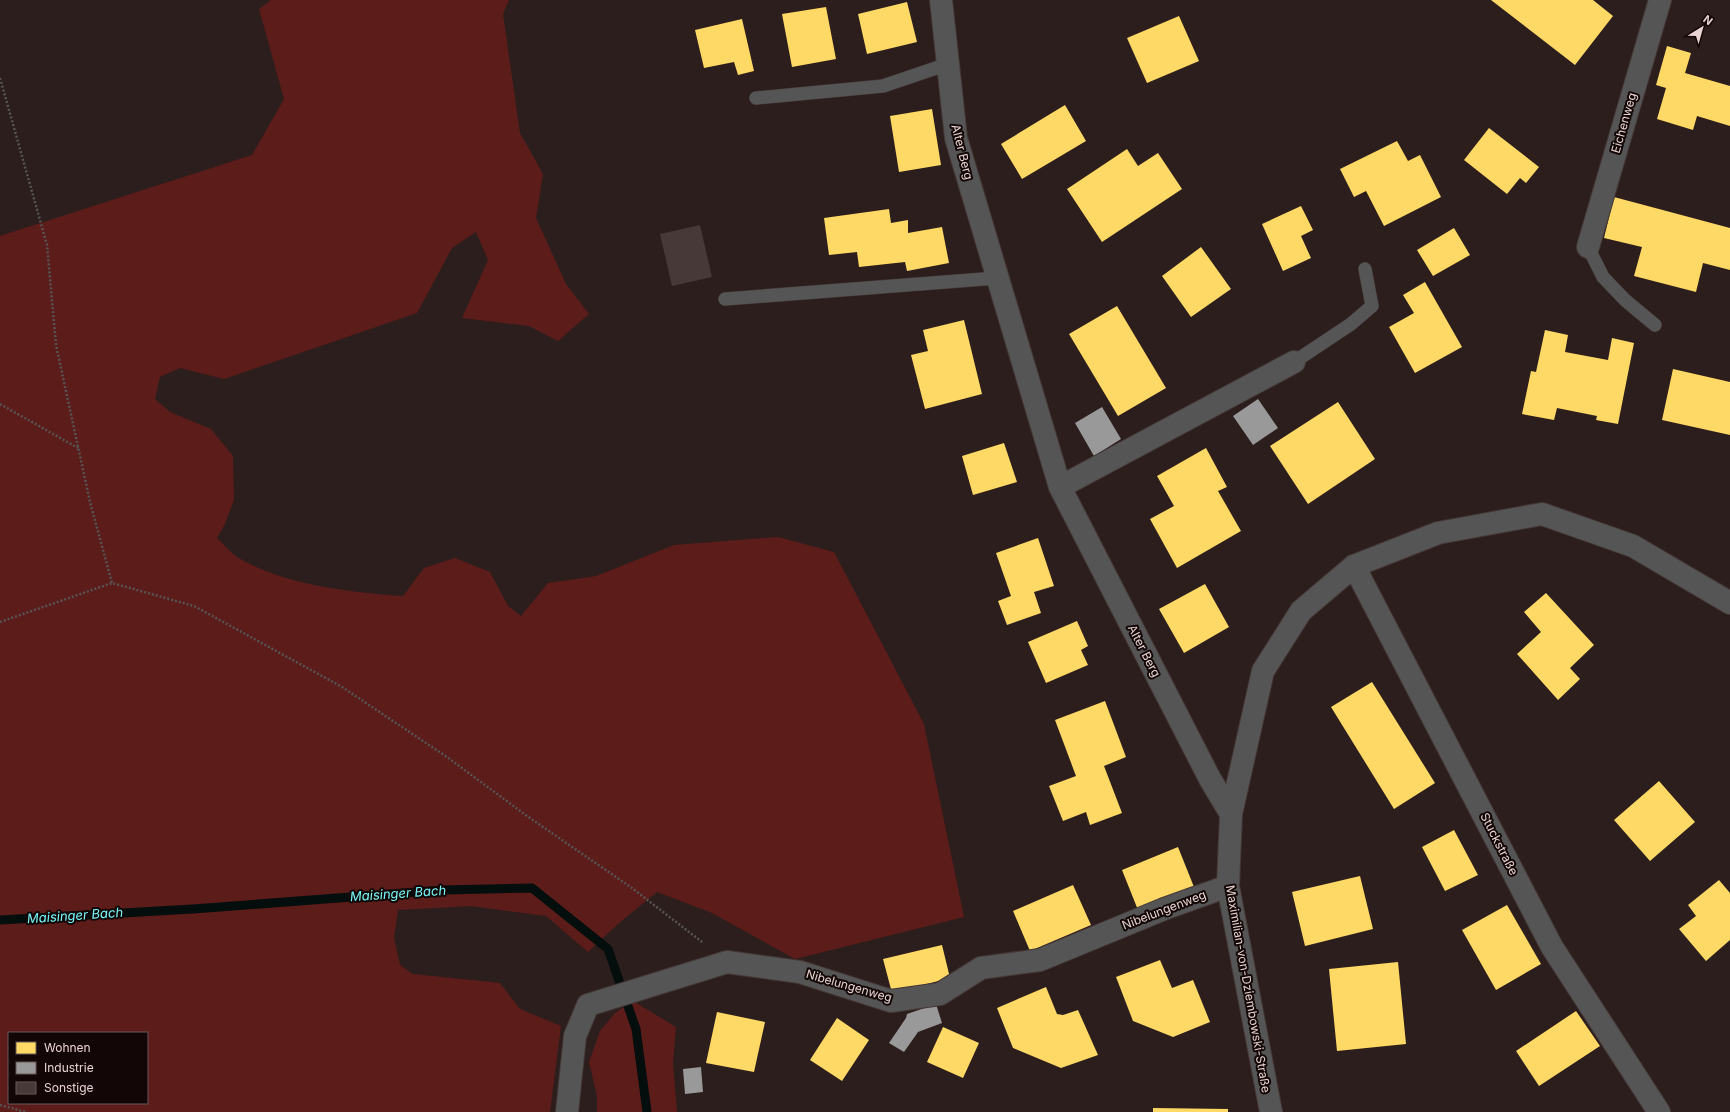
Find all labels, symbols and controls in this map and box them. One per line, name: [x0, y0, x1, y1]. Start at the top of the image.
north arrow: [1682, 8, 1722, 48]
text: N: [1700, 12, 1716, 28]
street label: Eichenweg: [1608, 91, 1639, 155]
street label: Alter Berg: [948, 123, 977, 181]
street label: Alter Berg: [1125, 622, 1164, 679]
street label: Stuckstraße: [1477, 810, 1522, 878]
water label: Maisinger Bach: [349, 882, 447, 904]
street label: Maximilian-von-Dziembowski-Straße: [1223, 884, 1274, 1094]
street label: Nibelungenweg: [1120, 887, 1208, 932]
water label: Maisinger Bach: [26, 904, 124, 926]
street label: Nibelungenweg: [804, 966, 894, 1005]
legend: [8, 1032, 148, 1104]
text: Wohnen: [44, 1040, 91, 1055]
text: Industrie: [44, 1060, 94, 1075]
text: Sonstige: [44, 1080, 94, 1095]

